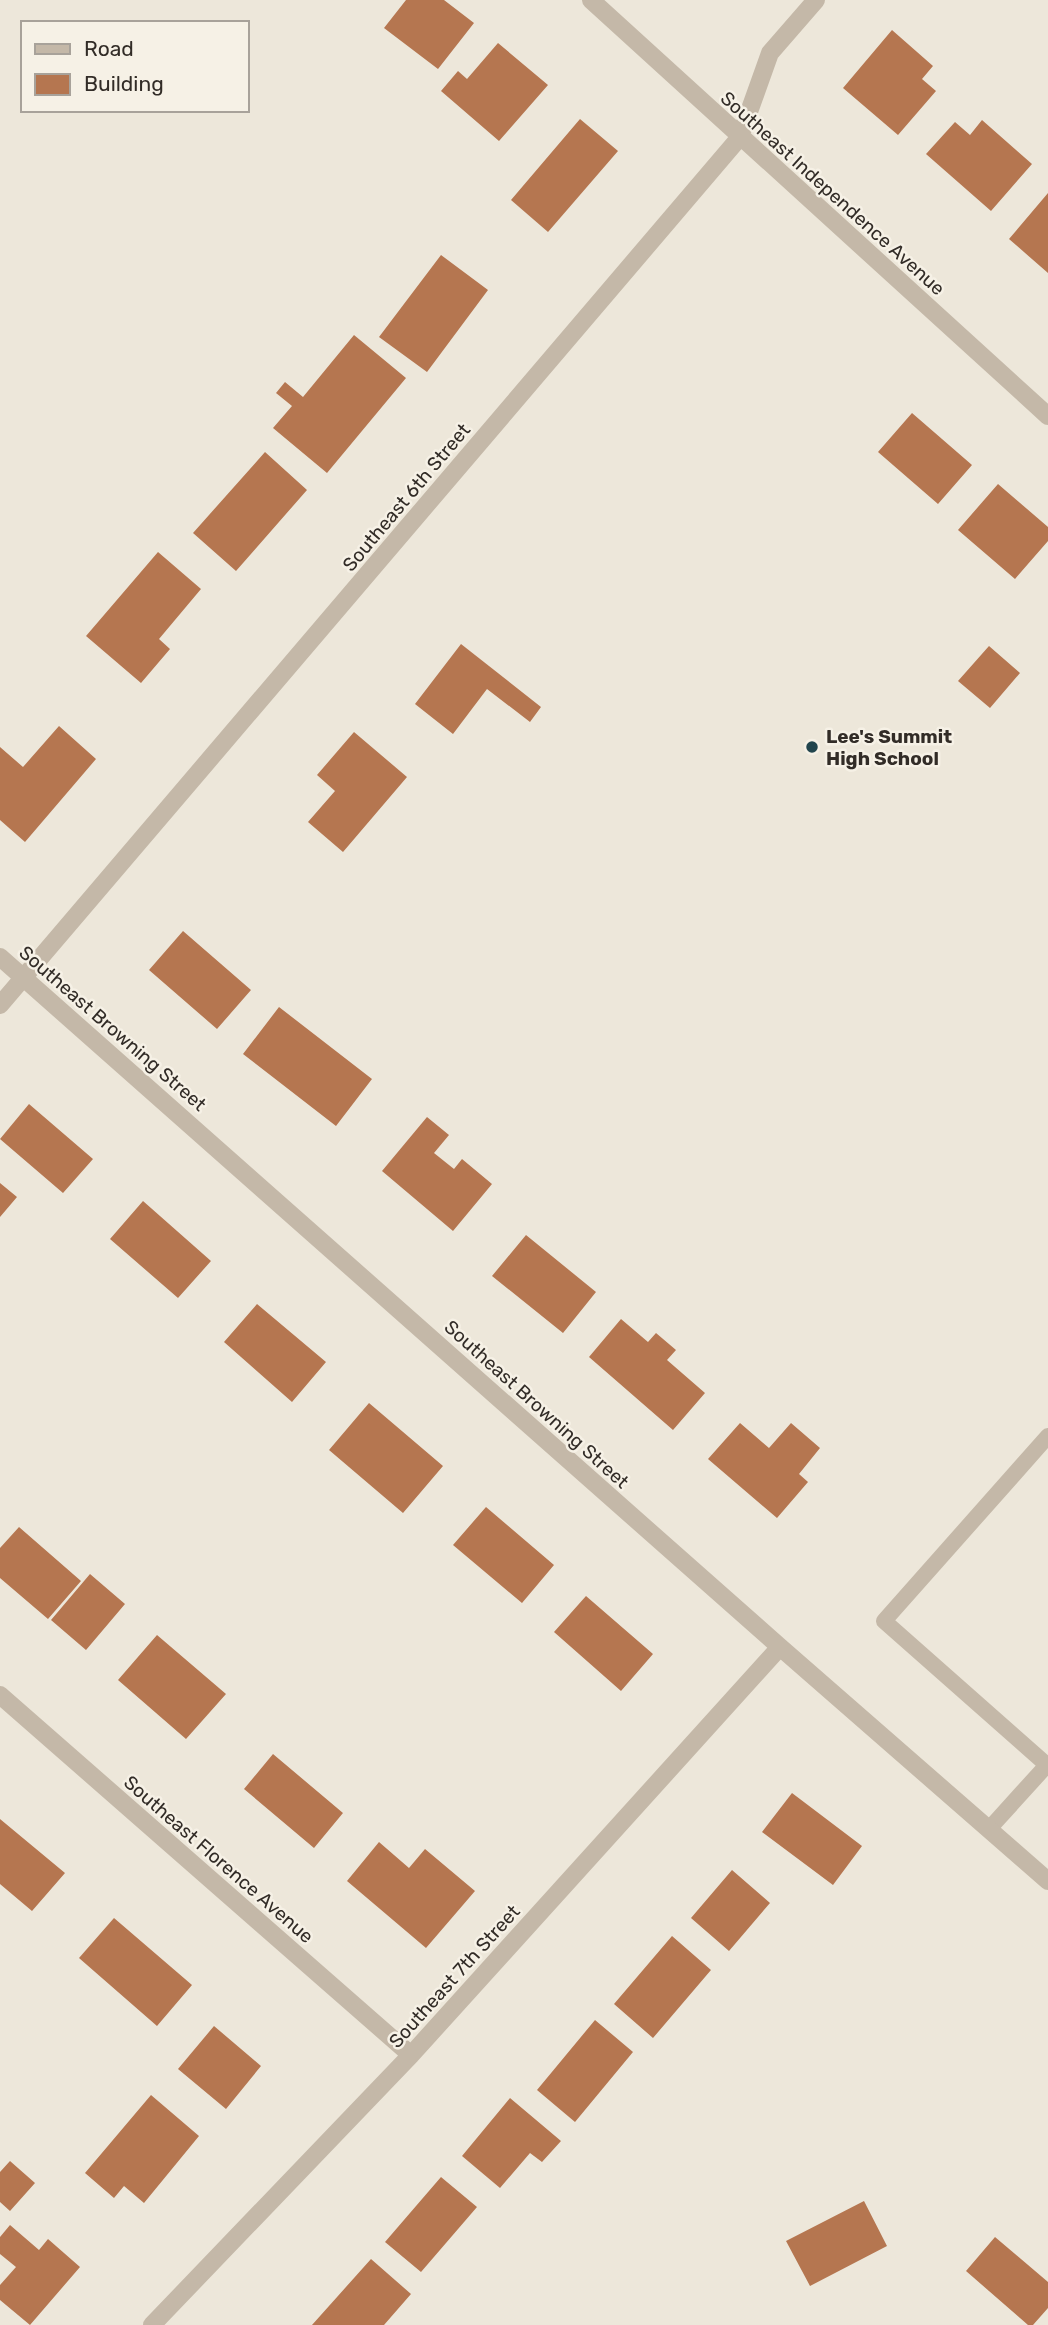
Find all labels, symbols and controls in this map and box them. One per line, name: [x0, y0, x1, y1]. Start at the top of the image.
legend: [21, 21, 248, 112]
text: Road: [84, 36, 134, 61]
text: Building: [84, 71, 164, 96]
street label: Southeast Independence Avenue: [716, 87, 949, 300]
street label: Southeast 6th Street: [338, 418, 475, 576]
place label: Lee's Summit High School: [826, 725, 952, 770]
marker: Lee's Summit High School: [804, 739, 820, 755]
street label: Southeast Browning Street: [14, 941, 211, 1116]
street label: Southeast Browning Street: [440, 1315, 634, 1494]
street label: Southeast Florence Avenue: [119, 1771, 318, 1948]
street label: Southeast 7th Street: [384, 1900, 525, 2053]

